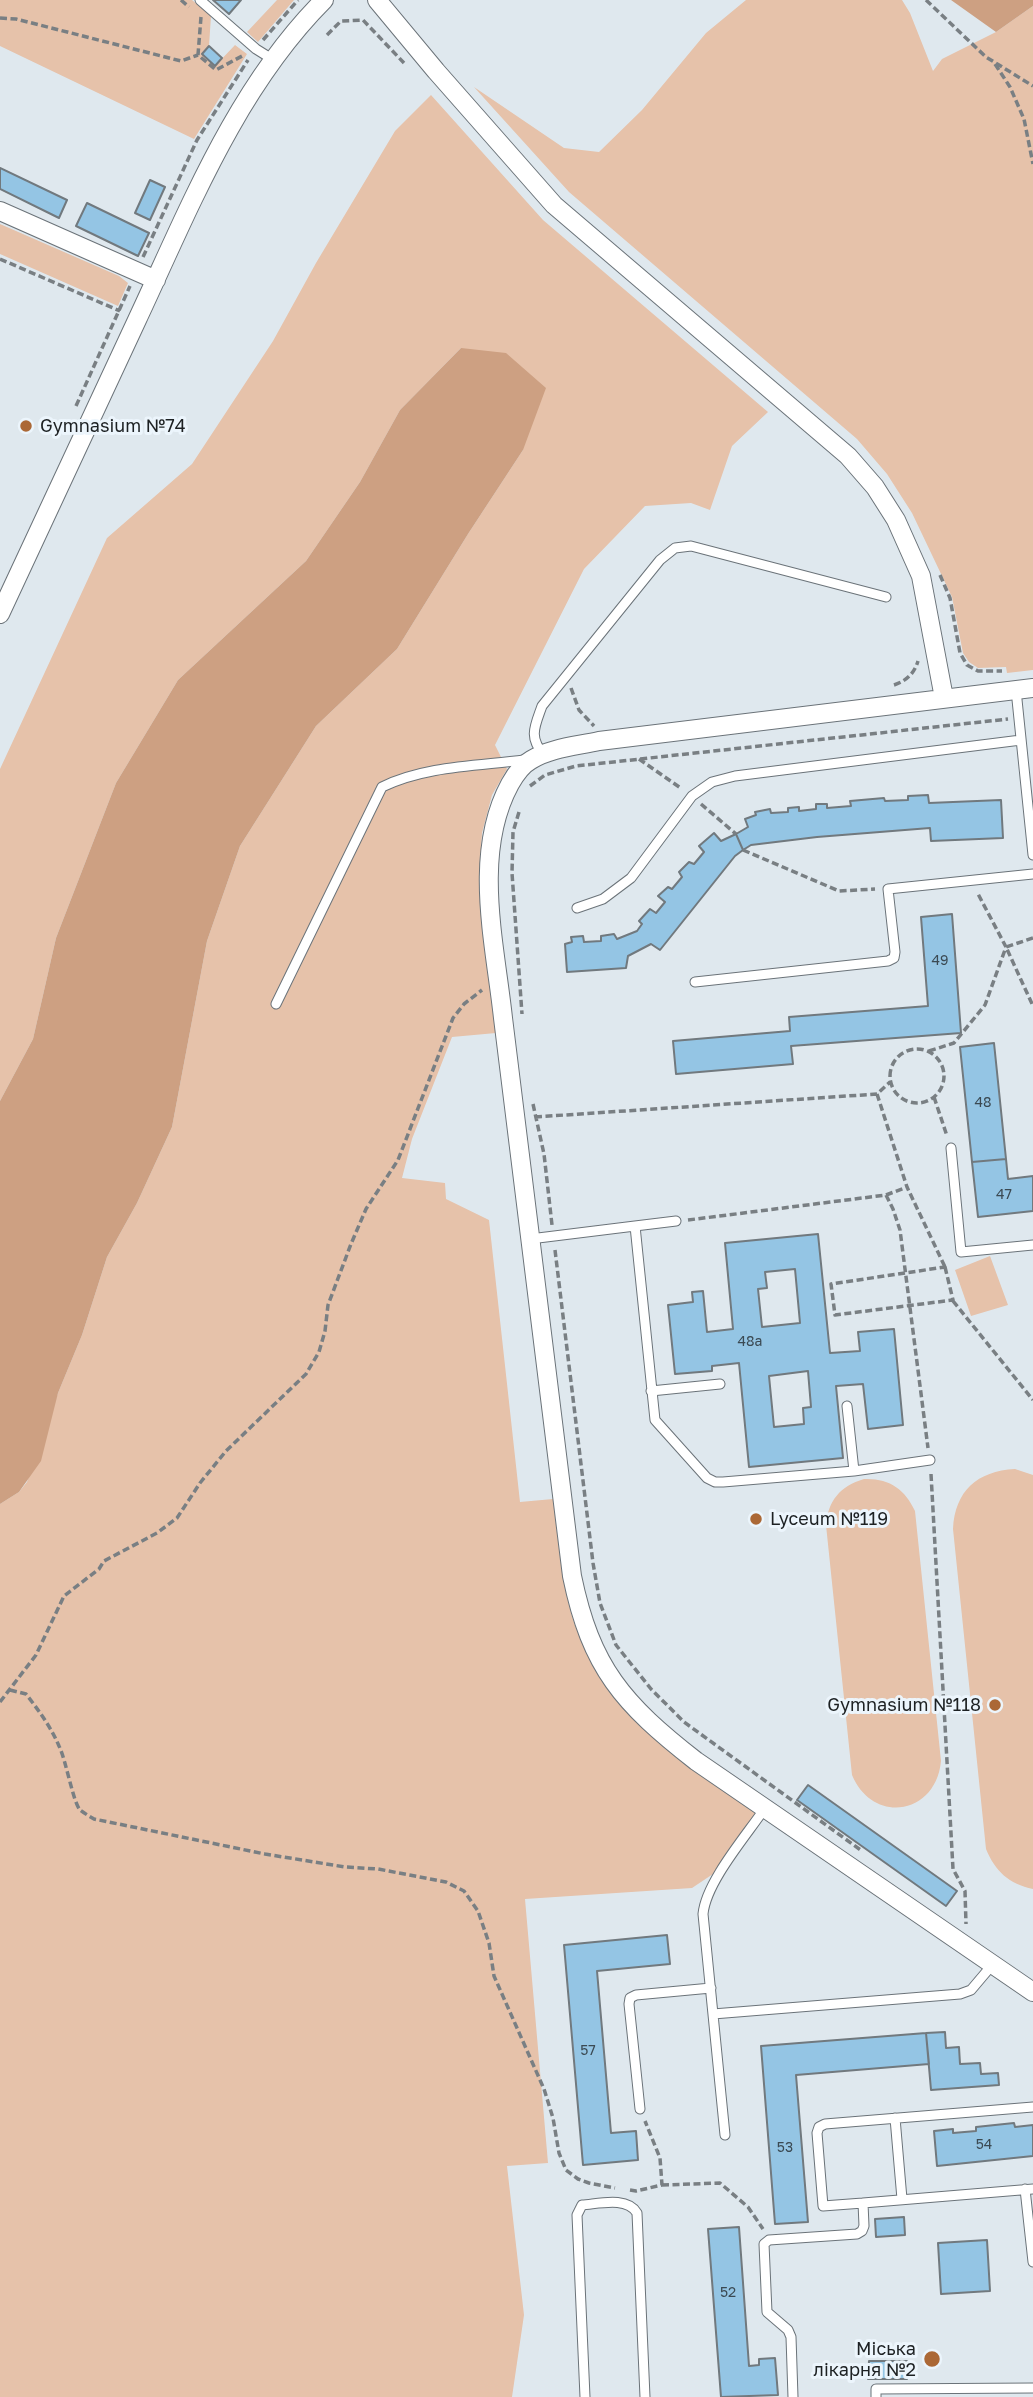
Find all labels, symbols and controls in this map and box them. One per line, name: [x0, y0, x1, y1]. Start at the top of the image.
place label: Gymnasium №74: [40, 415, 186, 437]
marker: Gymnasium №74: [18, 418, 34, 434]
house number: 49: [931, 953, 949, 969]
house number: 48: [974, 1095, 992, 1111]
house number: 47: [996, 1187, 1012, 1203]
house number: 48а: [738, 1334, 762, 1350]
place label: Lyceum №119: [770, 1508, 888, 1530]
marker: Lyceum №119: [748, 1511, 764, 1527]
place label: Gymnasium №118: [827, 1694, 981, 1716]
marker: Gymnasium №118: [987, 1697, 1003, 1713]
house number: 57: [580, 2043, 596, 2059]
house number: 54: [976, 2137, 992, 2153]
house number: 53: [777, 2140, 793, 2156]
house number: 52: [720, 2285, 736, 2301]
place label: Міська лікарня №2: [813, 2338, 916, 2380]
marker: Міська лікарня №2: [922, 2349, 942, 2369]

